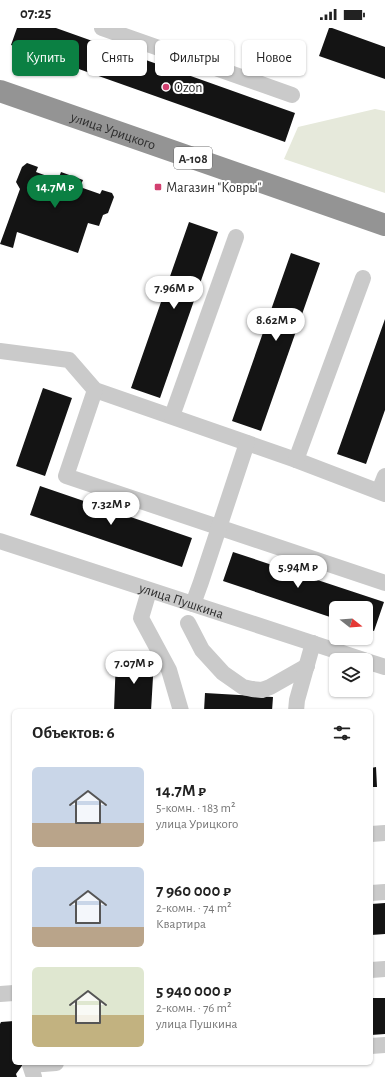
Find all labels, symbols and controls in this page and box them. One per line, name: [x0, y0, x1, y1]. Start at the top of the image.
text: 07:25: [20, 6, 51, 21]
chip: Купить: [12, 40, 79, 76]
chip: Снять: [87, 40, 147, 76]
chip: Фильтры: [155, 40, 234, 76]
chip: Новое: [242, 40, 306, 76]
place label: Ozon: [174, 81, 202, 95]
marker: Ozon: [161, 82, 171, 92]
street label: улица Урицкого: [68, 110, 157, 153]
road number: А-108: [174, 147, 212, 169]
pin: 14.7M ₽: [18, 175, 92, 209]
text: 14.7M ₽: [36, 181, 74, 194]
place label: Магазин "Ковры": [166, 181, 261, 195]
marker: Магазин "Ковры": [153, 182, 163, 192]
pin: 7.96M ₽: [137, 276, 211, 310]
text: 7.96M ₽: [154, 282, 194, 295]
pin: 8.62M ₽: [239, 308, 313, 342]
text: 8.62M ₽: [256, 314, 296, 327]
pin: 7.32M ₽: [74, 492, 148, 526]
text: 7.32M ₽: [92, 498, 130, 511]
pin: 5.94M ₽: [261, 555, 335, 589]
text: 5.94M ₽: [278, 561, 318, 574]
street label: улица Пушкина: [136, 581, 226, 622]
north arrow: [329, 601, 373, 645]
map controls: [329, 601, 373, 697]
pin: 7.07M ₽: [97, 651, 171, 685]
button: layers: [329, 653, 373, 697]
text: 7.07M ₽: [114, 657, 154, 670]
icon: filters: [331, 722, 353, 744]
text: Объектов: 6: [32, 724, 115, 741]
text: 14.7M ₽: [156, 782, 206, 799]
icon: home: [64, 783, 112, 831]
text: 5-комн. · 183 m²: [156, 802, 236, 815]
text: улица Урицкого: [156, 818, 238, 831]
text: 7 960 000 ₽: [156, 882, 231, 899]
icon: home: [64, 883, 112, 931]
text: 2-комн. · 74 m²: [156, 902, 232, 915]
text: Квартира: [156, 918, 206, 931]
text: 5 940 000 ₽: [156, 982, 231, 999]
icon: home: [64, 983, 112, 1031]
text: 2-комн. · 76 m²: [156, 1002, 232, 1015]
text: улица Пушкина: [156, 1018, 238, 1031]

